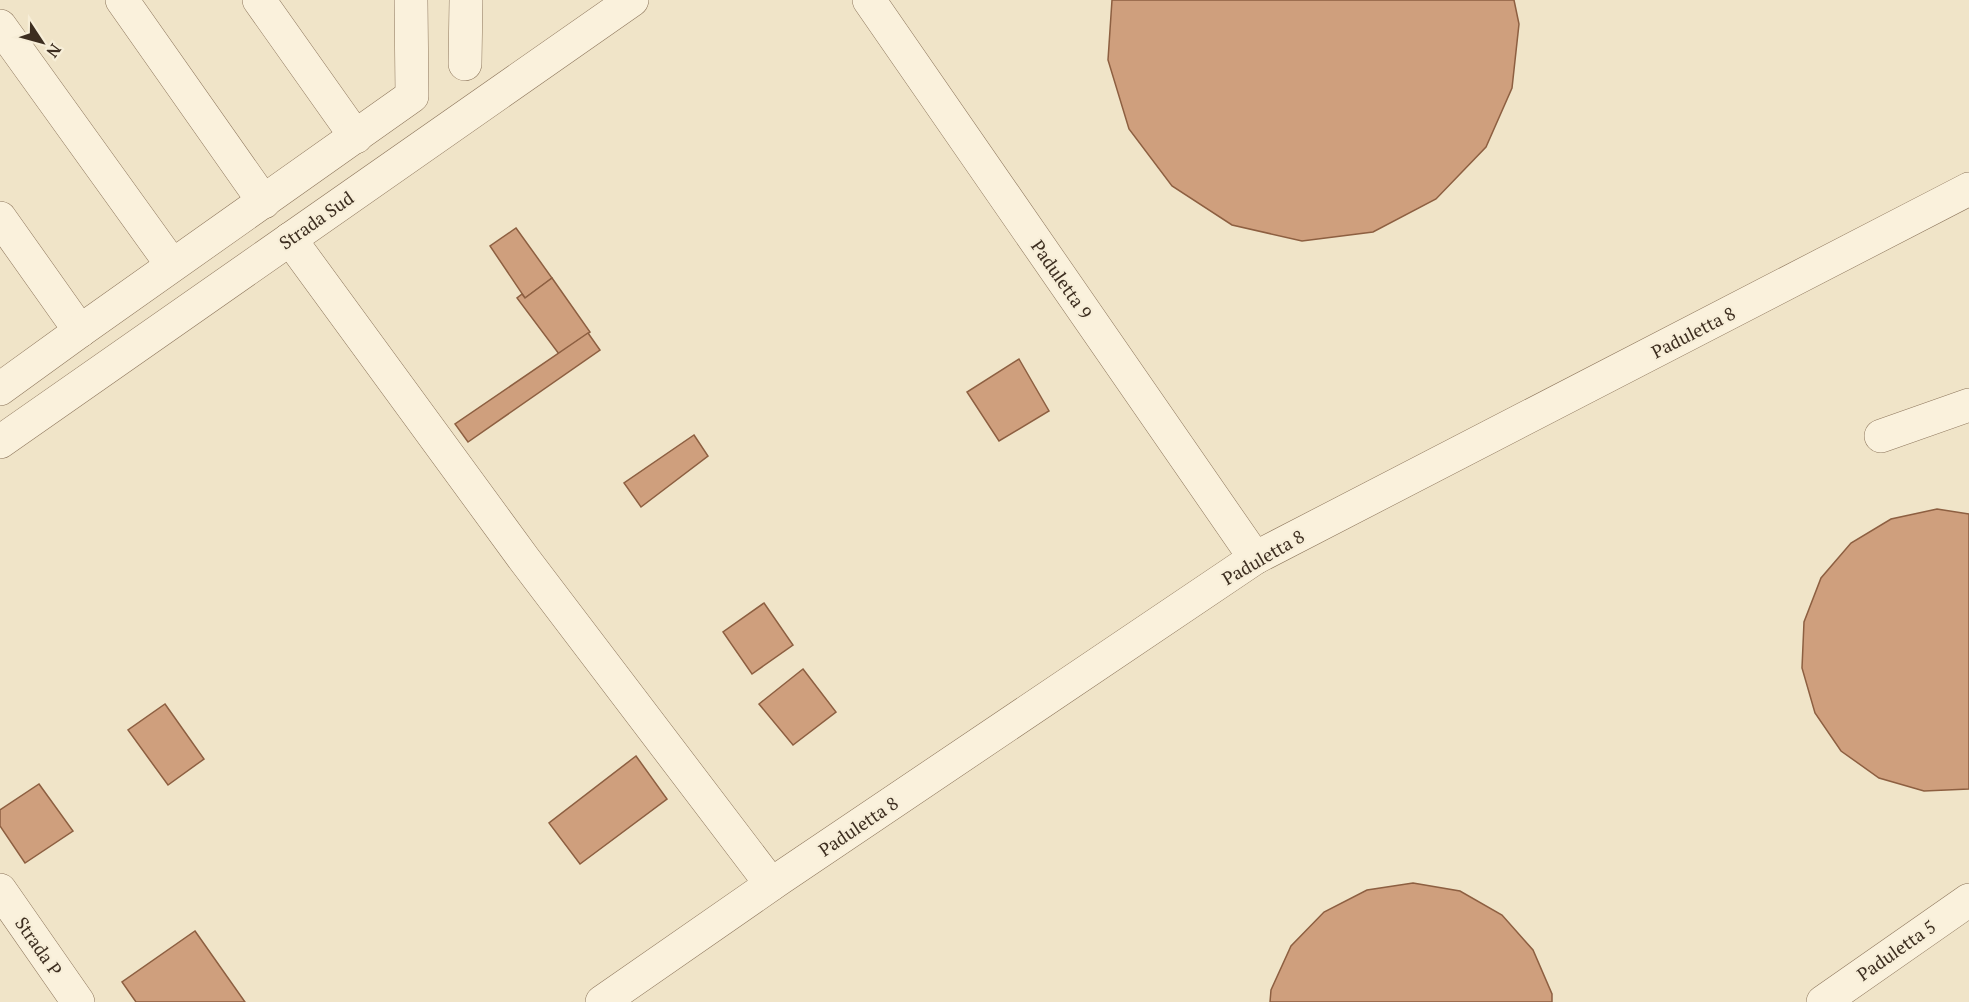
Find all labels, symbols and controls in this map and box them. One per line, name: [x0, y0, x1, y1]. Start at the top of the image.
north arrow: [12, 12, 72, 72]
text: N: [42, 39, 67, 62]
street label: Strada Sud: [274, 186, 358, 254]
street label: Paduletta 9: [1026, 235, 1098, 323]
street label: Paduletta 8: [1647, 301, 1739, 363]
street label: Paduletta 8: [1218, 524, 1308, 590]
street label: Paduletta 8: [814, 791, 902, 861]
street label: Strada P: [10, 912, 68, 980]
street label: Paduletta 5: [1852, 914, 1940, 986]

